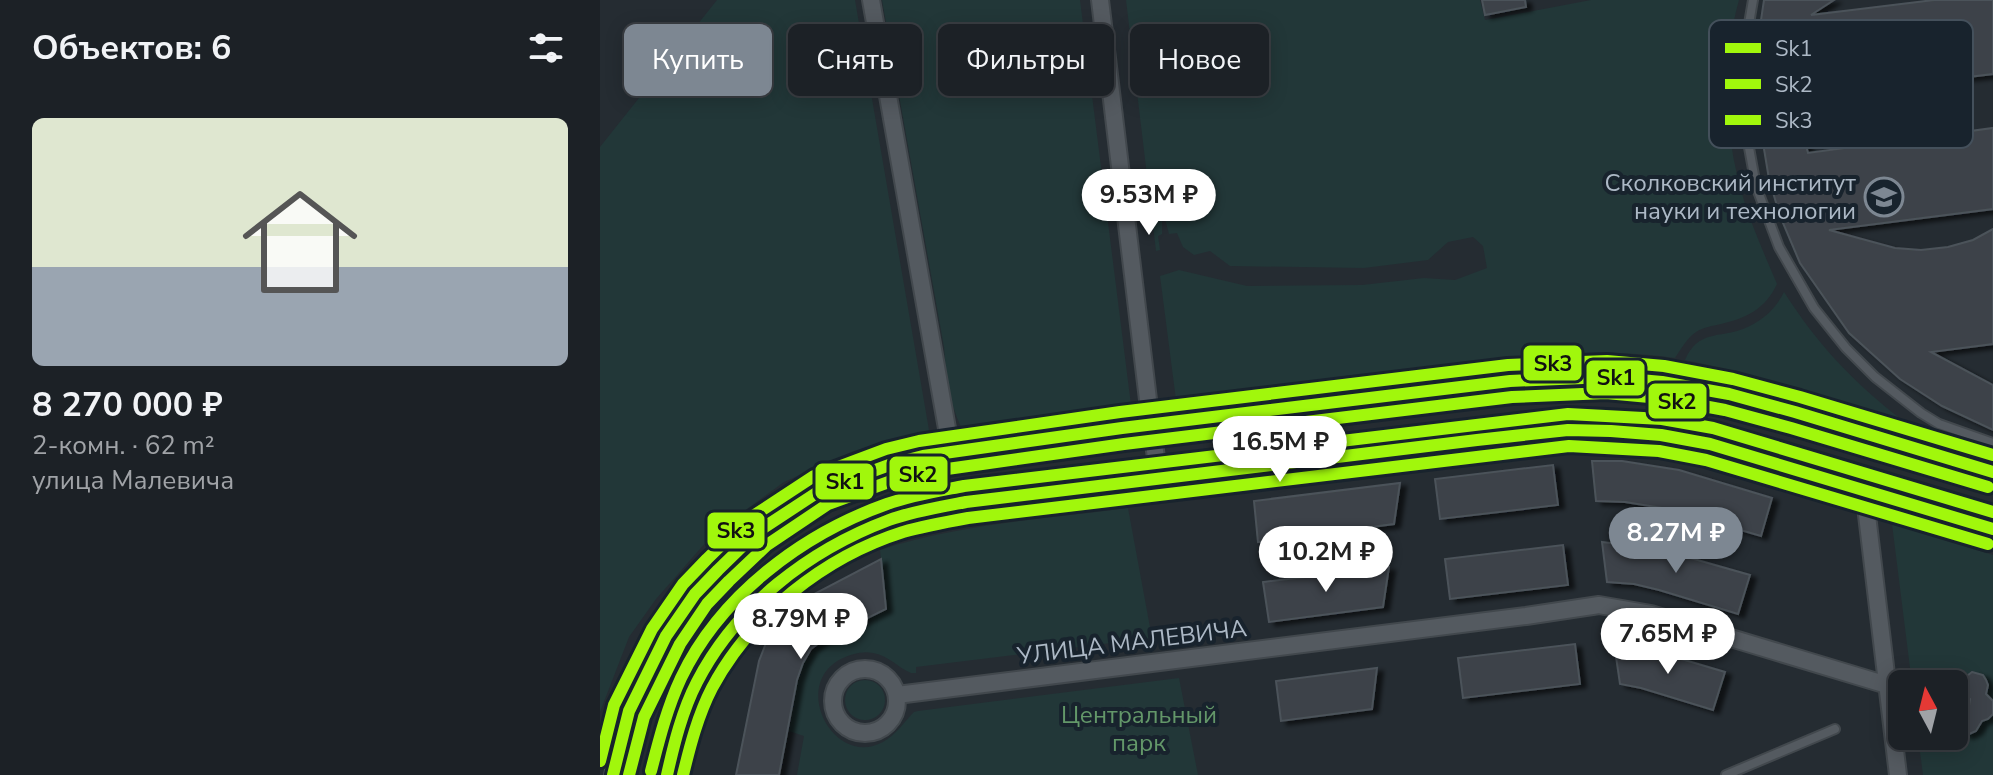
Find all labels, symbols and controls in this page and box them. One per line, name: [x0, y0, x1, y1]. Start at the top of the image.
legend: [1709, 20, 1973, 148]
chip: Купить: [624, 24, 772, 96]
chip: Снять: [788, 24, 922, 96]
chip: Фильтры: [938, 24, 1114, 96]
chip: Новое: [1130, 24, 1269, 96]
text: Объектов: 6: [32, 25, 231, 71]
icon: filters: [524, 26, 568, 70]
text: Sk1: [1775, 34, 1813, 64]
text: Sk2: [1775, 70, 1813, 100]
text: Sk3: [1775, 106, 1813, 136]
place label: Сколковский институт науки и технологии: [1604, 167, 1856, 227]
pin: 9.53M ₽: [1075, 169, 1223, 237]
icon: home: [228, 170, 372, 314]
school or university icon: Сколковский институт науки и технологии: [1863, 176, 1905, 218]
text: 9.53M ₽: [1100, 177, 1198, 212]
line badge: Sk3: [1522, 344, 1583, 382]
text: Sk3: [1534, 349, 1572, 379]
line badge: Sk1: [1585, 359, 1646, 397]
text: Sk1: [1597, 363, 1635, 393]
text: 8 270 000 ₽: [32, 382, 223, 428]
line badge: Sk2: [1647, 382, 1708, 420]
text: Sk2: [1658, 387, 1696, 417]
pin: 16.5M ₽: [1206, 416, 1354, 484]
text: 16.5M ₽: [1231, 424, 1329, 459]
text: 2-комн. · 62 m²: [32, 428, 215, 463]
line badge: Sk2: [888, 455, 949, 493]
text: Sk2: [899, 460, 937, 490]
line badge: Sk1: [814, 462, 875, 501]
text: улица Малевича: [32, 463, 234, 498]
text: Sk1: [826, 467, 864, 497]
pin: 8.27M ₽: [1602, 507, 1750, 575]
line badge: Sk3: [706, 511, 766, 550]
text: 8.27M ₽: [1627, 515, 1725, 550]
text: Sk3: [717, 516, 755, 546]
pin: 10.2M ₽: [1252, 526, 1400, 594]
text: 10.2M ₽: [1277, 534, 1375, 569]
pin: 8.79M ₽: [727, 593, 875, 661]
text: 8.79M ₽: [752, 601, 850, 636]
pin: 7.65M ₽: [1594, 608, 1742, 676]
street label: УЛИЦА МАЛЕВИЧА: [1014, 612, 1249, 672]
text: 7.65M ₽: [1619, 616, 1717, 651]
north arrow: [1888, 670, 1968, 750]
map controls: [1888, 670, 1968, 750]
park label: Центральный парк: [1061, 699, 1217, 759]

